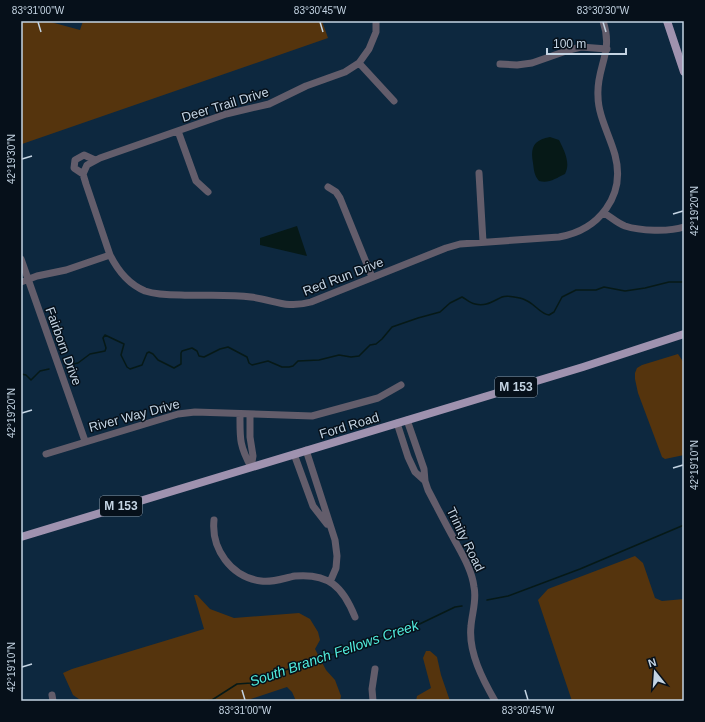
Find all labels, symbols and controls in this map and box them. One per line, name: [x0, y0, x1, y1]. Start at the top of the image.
text: 83°31'00"W: [12, 5, 65, 16]
text: 83°30'45"W: [294, 5, 347, 16]
text: 83°30'30"W: [577, 5, 630, 16]
scale bar: [547, 30, 626, 56]
text: 100 m: [553, 37, 586, 51]
street label: Deer Trail Drive: [180, 84, 271, 125]
text: 42°19'30"N: [6, 134, 17, 184]
text: 42°19'20"N: [689, 186, 700, 236]
street label: Red Run Drive: [301, 254, 386, 299]
street label: Fairborn Drive: [42, 305, 85, 387]
road number: M 153: [495, 377, 537, 397]
text: 42°19'20"N: [6, 388, 17, 438]
street label: River Way Drive: [87, 396, 181, 435]
street label: Ford Road: [318, 409, 381, 442]
text: 42°19'10"N: [689, 440, 700, 490]
road number: M 153: [100, 496, 142, 516]
street label: Trinity Road: [444, 505, 488, 574]
water label: South Branch Fellows Creek: [248, 616, 421, 689]
text: 42°19'10"N: [6, 642, 17, 692]
north arrow: [635, 652, 675, 692]
text: N: [647, 656, 658, 669]
text: 83°31'00"W: [219, 705, 272, 716]
text: 83°30'45"W: [502, 705, 555, 716]

